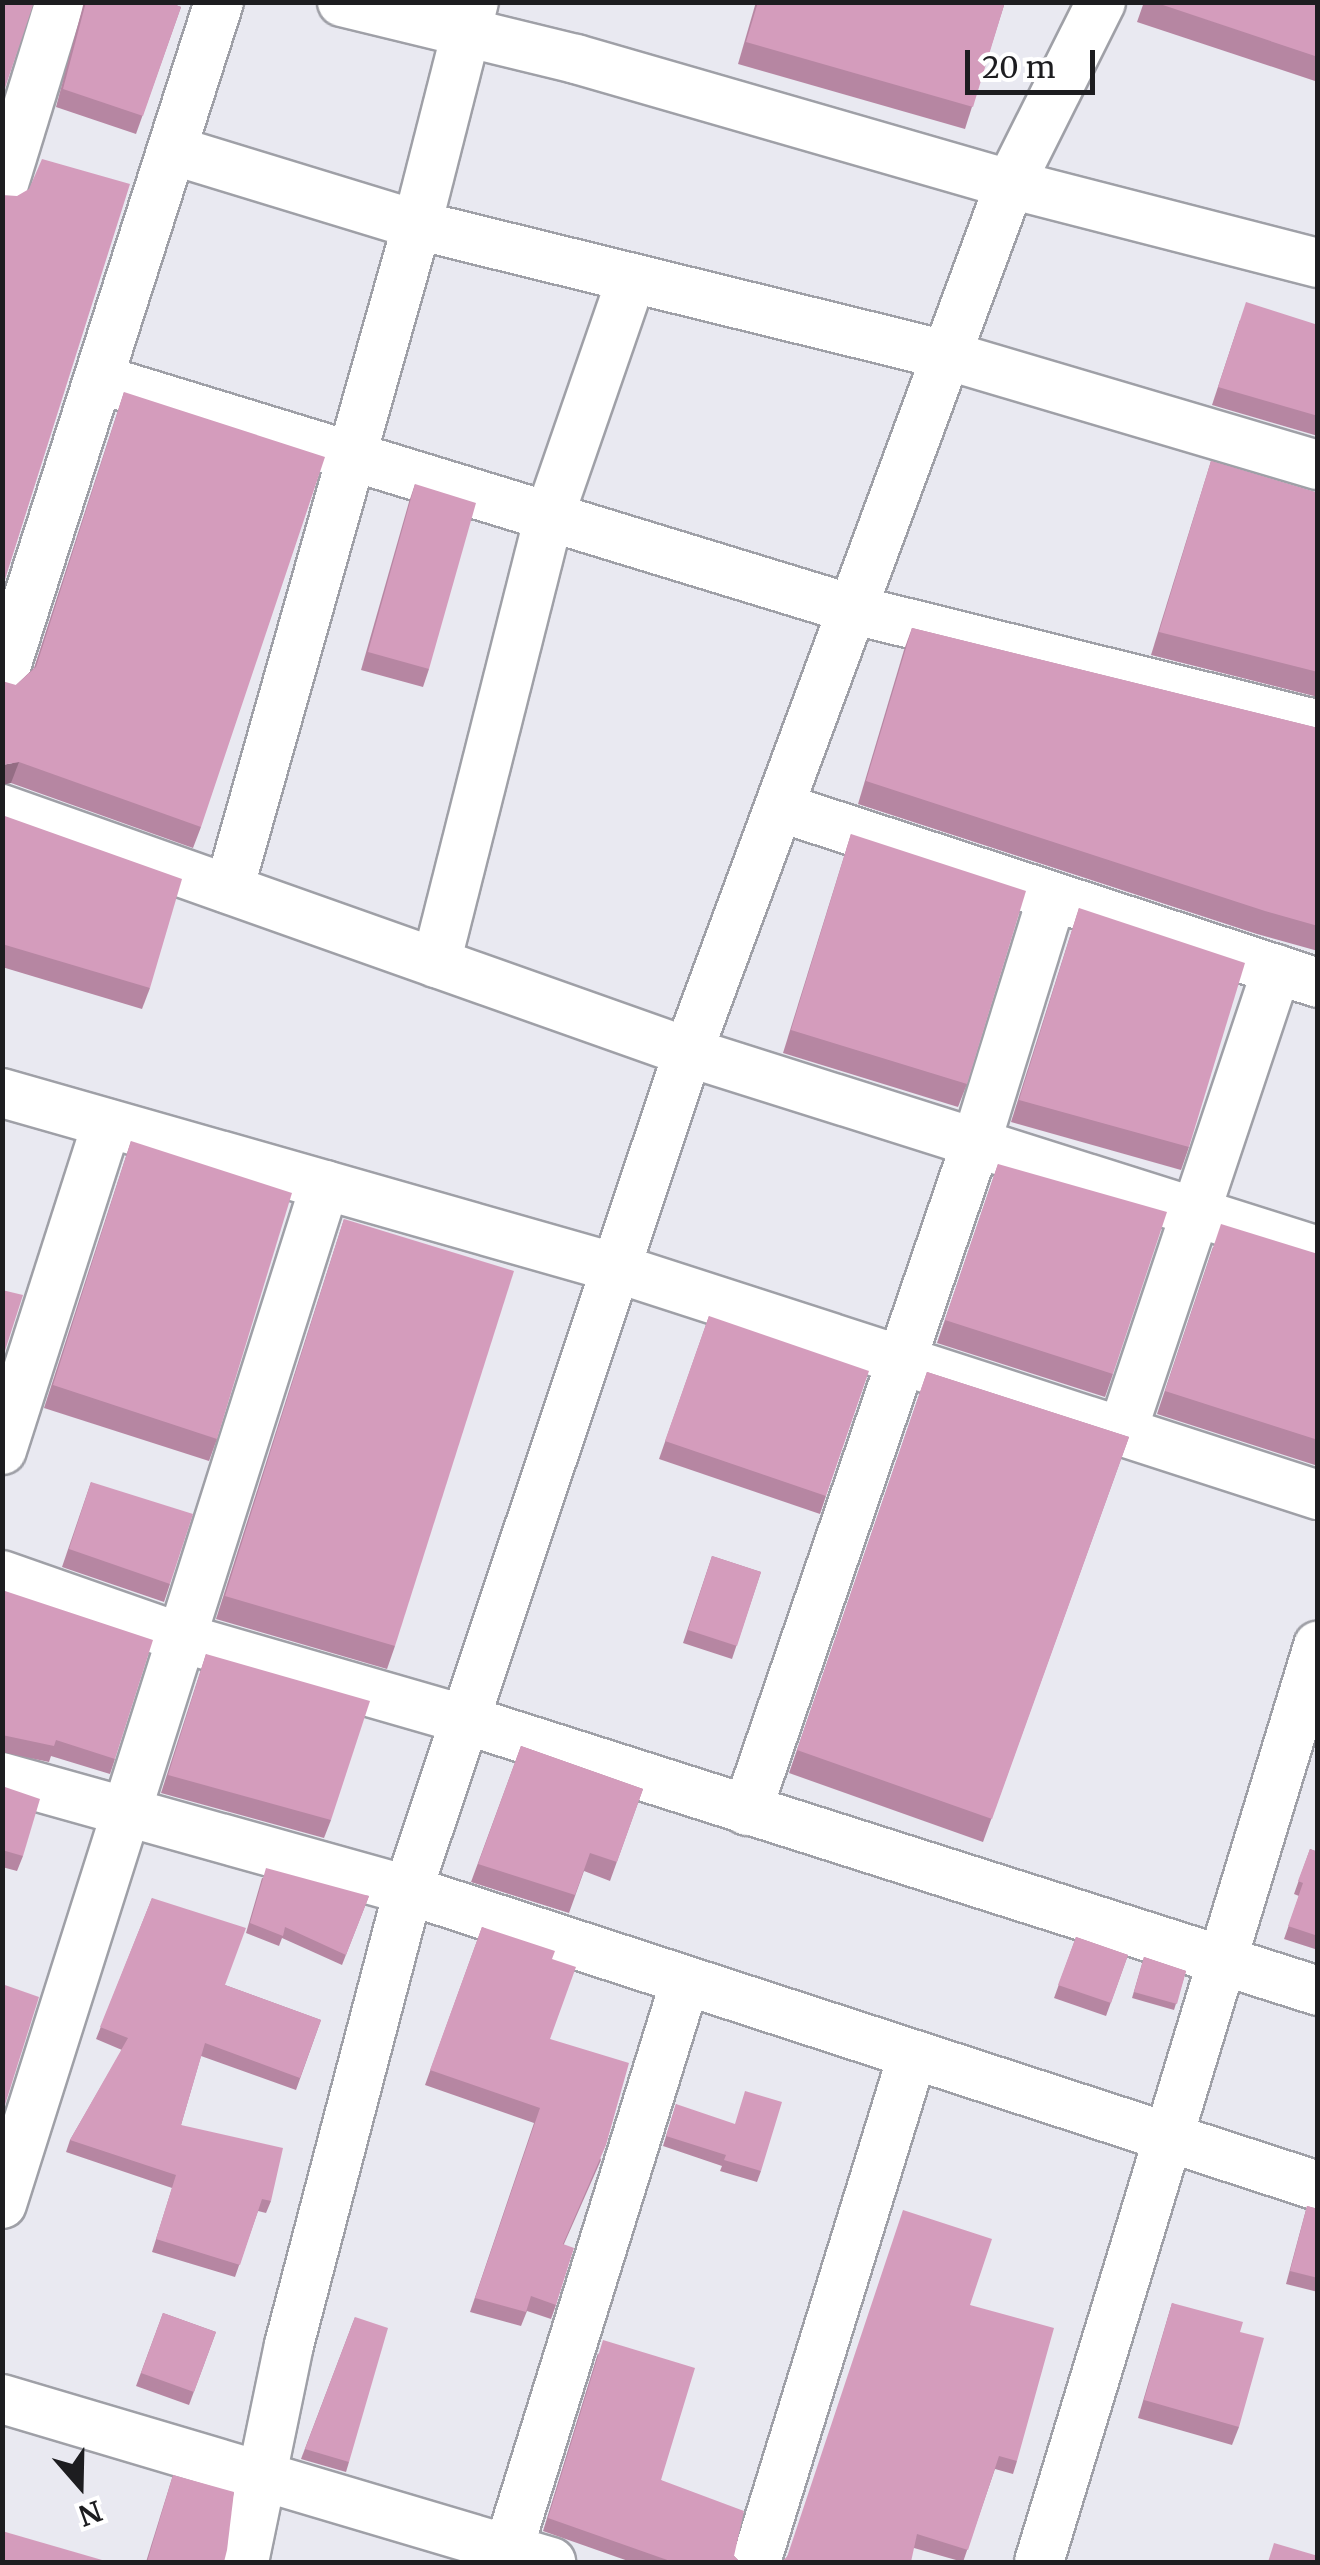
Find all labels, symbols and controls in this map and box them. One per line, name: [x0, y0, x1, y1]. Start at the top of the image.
scale bar: [970, 30, 1100, 92]
text: 20 m: [982, 48, 1055, 86]
north arrow: [30, 2435, 130, 2535]
text: N: [74, 2492, 107, 2534]

